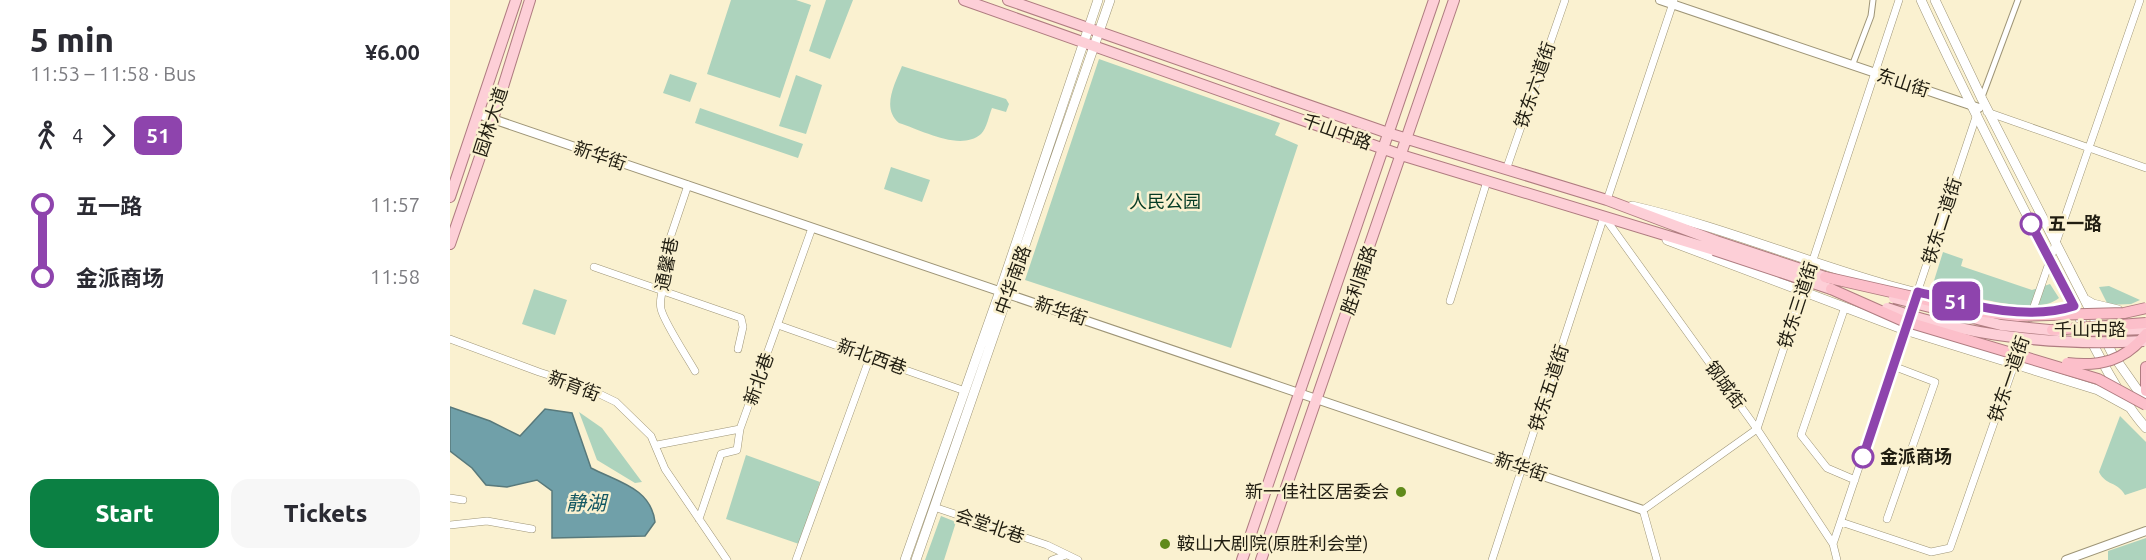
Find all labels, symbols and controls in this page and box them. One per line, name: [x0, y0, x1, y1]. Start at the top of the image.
text: 5 min: [30, 21, 114, 58]
text: ¥6.00: [365, 39, 420, 64]
street label: 铁东六道街: [1510, 39, 1558, 130]
text: 11:53 – 11:58 · Bus: [30, 62, 196, 85]
street label: 东山街: [1875, 64, 1932, 100]
street label: 园林大道: [469, 84, 511, 159]
street label: 千山中路: [1300, 109, 1375, 153]
icon: walk: [30, 119, 63, 152]
icon: forward: [92, 119, 125, 152]
text: 51: [146, 123, 170, 147]
text: 4: [72, 124, 83, 147]
street label: 新华街: [572, 137, 629, 173]
street label: 铁东二道街: [1918, 175, 1964, 267]
park label: 人民公园: [1129, 191, 1201, 211]
text: 五一路: [76, 193, 142, 218]
text: 11:57: [370, 193, 420, 216]
marker: 五一路: [2020, 213, 2042, 235]
place label: 五一路: [2048, 213, 2102, 233]
street label: 通馨巷: [651, 235, 681, 292]
street label: 中华南路: [990, 242, 1034, 317]
street label: 胜利南路: [1337, 242, 1379, 317]
street label: 铁东三道街: [1774, 259, 1820, 351]
text: 金派商场: [76, 265, 164, 290]
text: 11:58: [370, 265, 420, 288]
line badge: 51: [1929, 282, 1983, 320]
text: 51: [1944, 289, 1968, 313]
street label: 新华街: [1033, 292, 1090, 328]
street label: 千山中路: [2054, 319, 2126, 339]
street label: 铁东一道街: [1984, 333, 2032, 424]
street label: 新北西巷: [835, 334, 910, 378]
street label: 铁东五道街: [1525, 342, 1571, 434]
street label: 新北巷: [739, 350, 777, 407]
street label: 钢城街: [1702, 357, 1750, 412]
street label: 新育街: [546, 366, 603, 404]
marker: 金派商场: [1852, 446, 1874, 468]
place label: 金派商场: [1880, 446, 1952, 466]
street label: 新华街: [1493, 448, 1550, 484]
button: Start: [30, 479, 219, 548]
button: Tickets: [231, 479, 420, 548]
place label: 新一佳社区居委会: [1245, 481, 1389, 501]
marker: 新一佳社区居委会: [1394, 485, 1408, 499]
water label: 静湖: [566, 491, 609, 514]
street label: 会堂北巷: [953, 504, 1028, 546]
place label: 鞍山大剧院(原胜利会堂): [1177, 533, 1368, 554]
marker: 鞍山大剧院(原胜利会堂): [1158, 537, 1172, 551]

